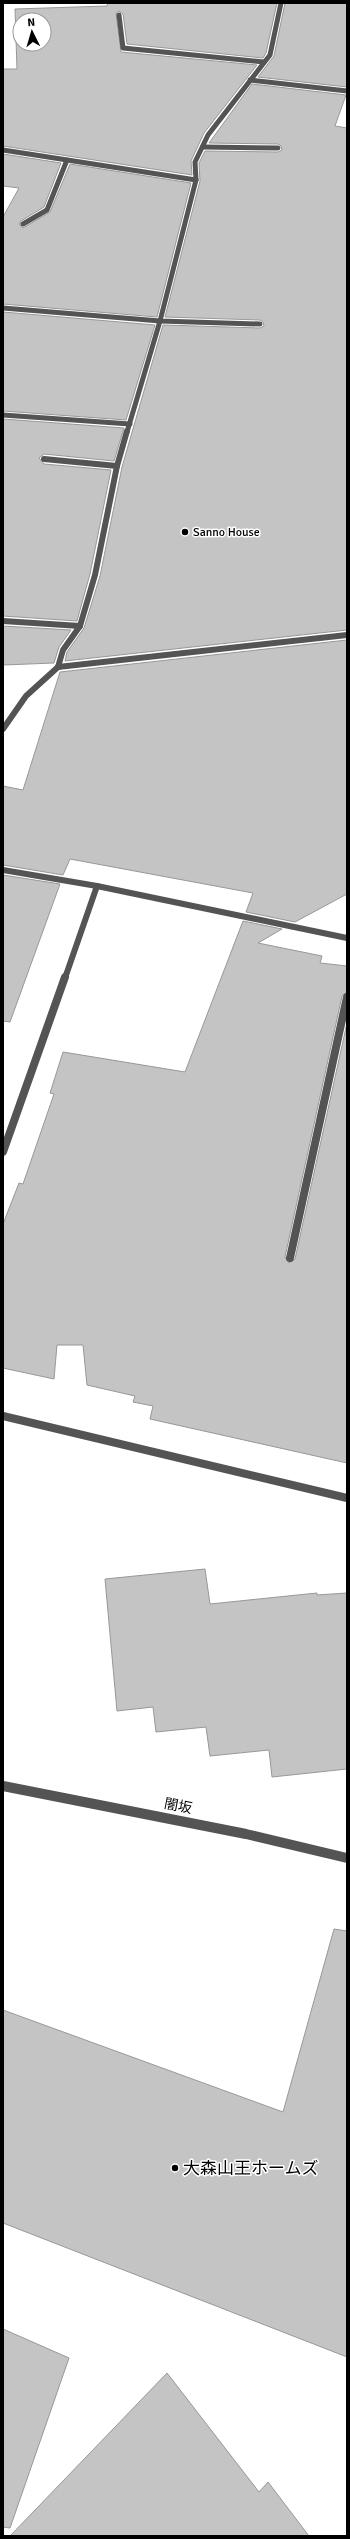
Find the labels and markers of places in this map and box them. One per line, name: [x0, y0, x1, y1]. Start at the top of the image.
place label: Sanno House: [193, 525, 260, 540]
marker: Sanno House: [180, 527, 190, 537]
place label: 大森山王ホームズ: [183, 2158, 319, 2179]
marker: 大森山王ホームズ: [170, 2163, 180, 2173]

